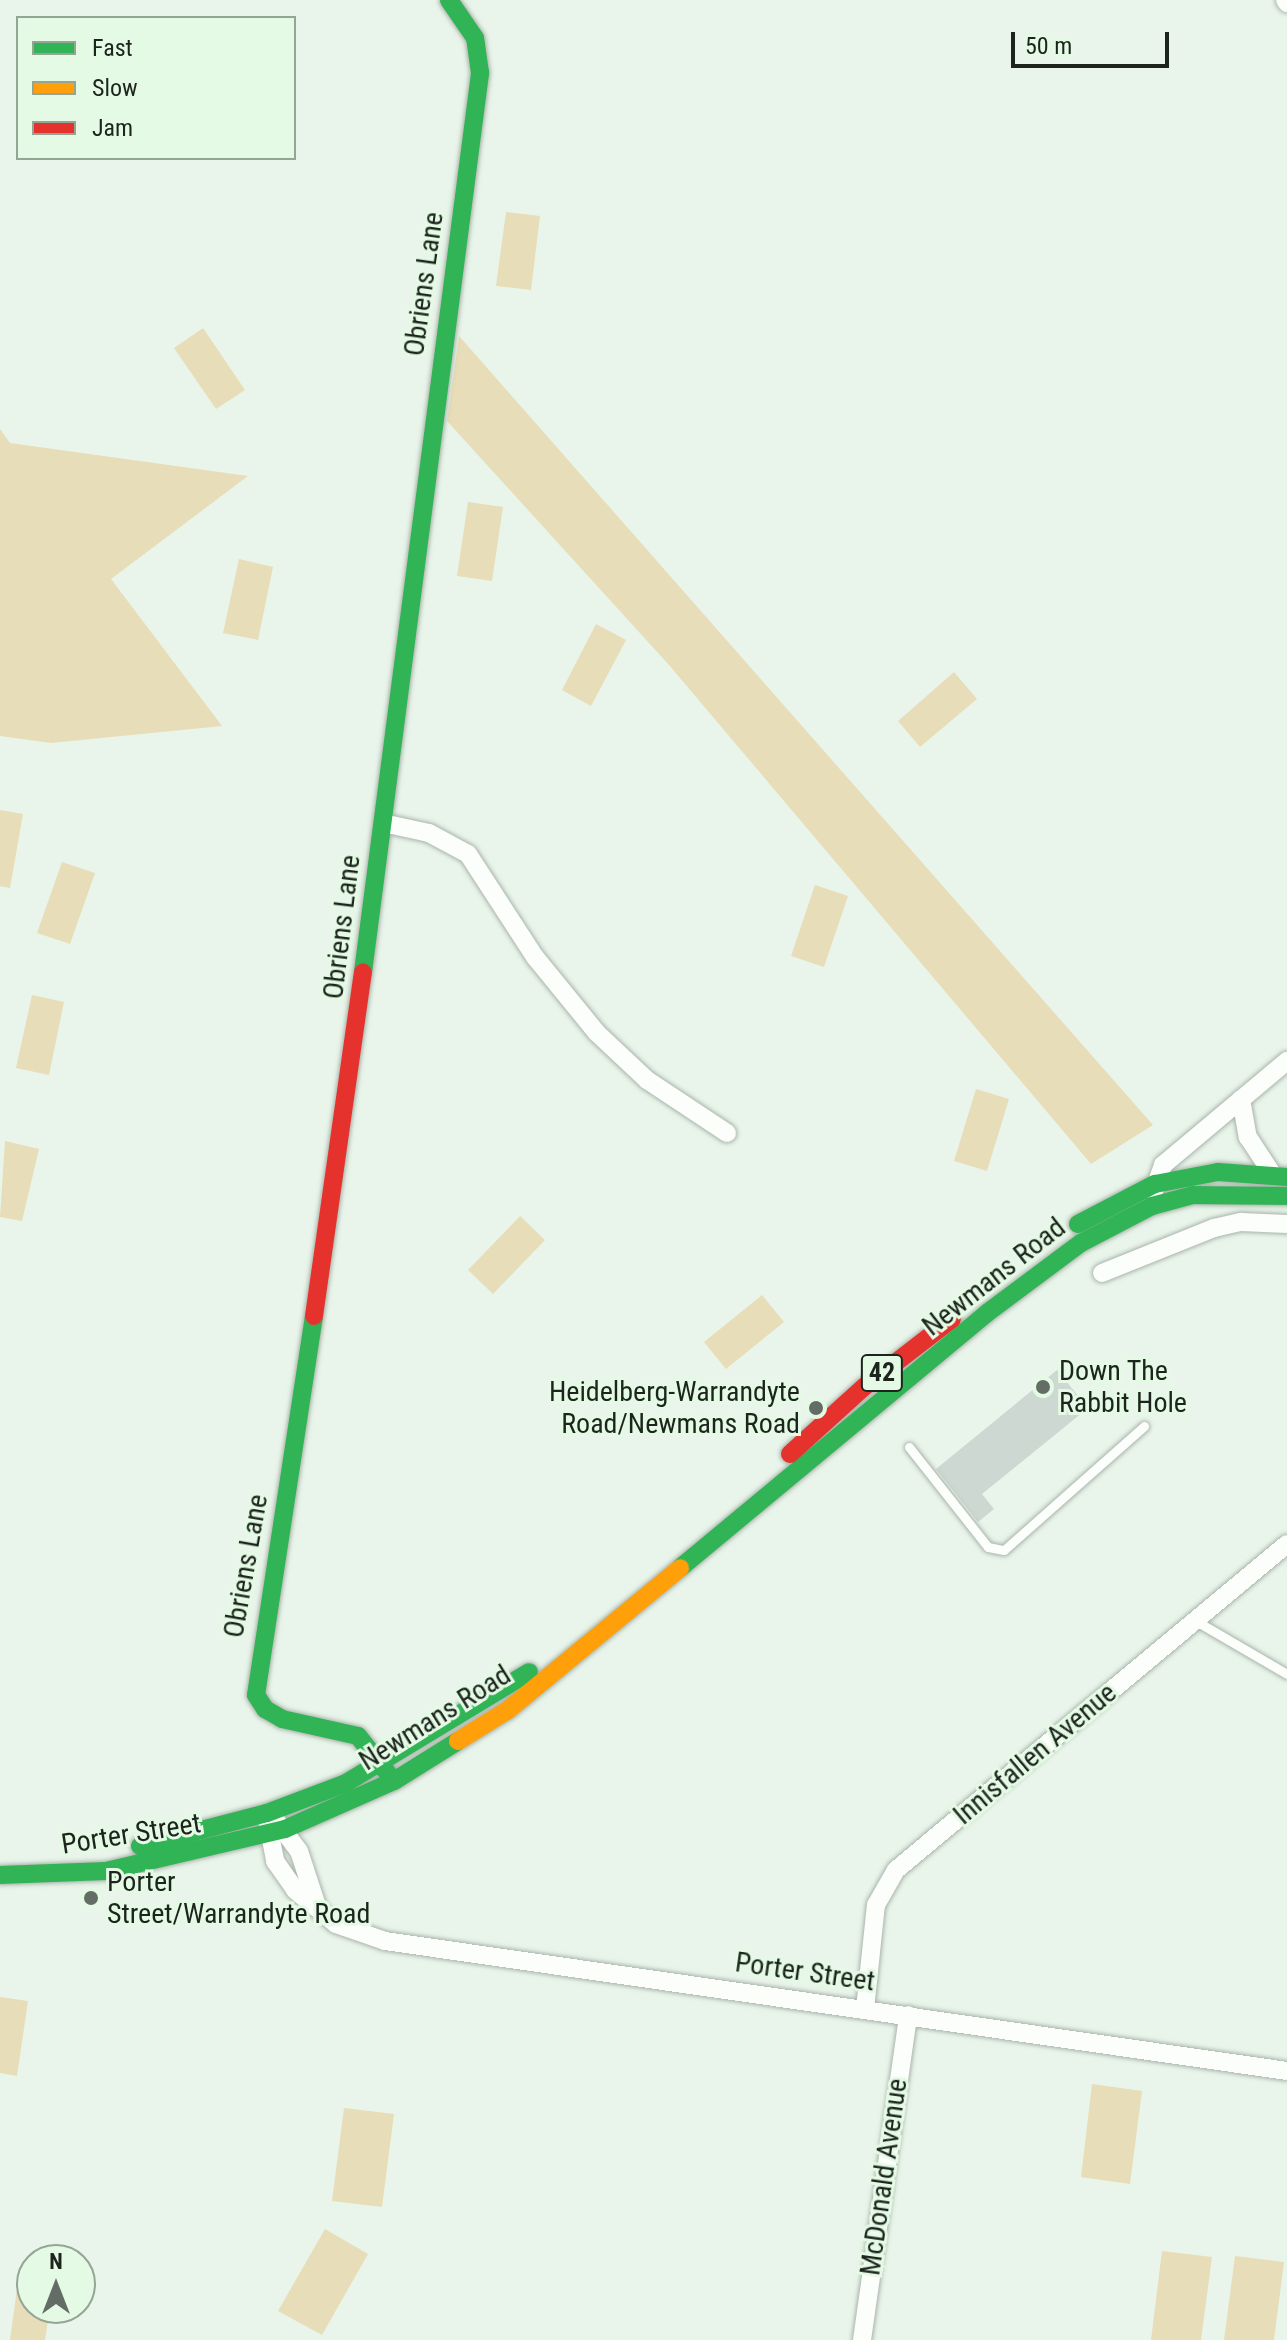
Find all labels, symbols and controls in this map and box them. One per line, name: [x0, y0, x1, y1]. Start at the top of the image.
legend: [16, 16, 296, 160]
scale bar: [1015, 16, 1173, 66]
text: 50 m: [1025, 32, 1072, 60]
text: Fast: [92, 34, 133, 62]
text: Slow: [92, 74, 138, 102]
text: Jam: [92, 114, 133, 142]
street label: Obriens Lane: [397, 210, 451, 358]
street label: Obriens Lane: [316, 853, 368, 1001]
street label: Newmans Road: [916, 1211, 1072, 1343]
road number: 42: [860, 1351, 904, 1395]
place label: Down The Rabbit Hole: [1059, 1354, 1187, 1420]
place label: Heidelberg-Warrandyte Road/Newmans Road: [549, 1375, 800, 1441]
marker: Down The Rabbit Hole: [1034, 1378, 1052, 1396]
marker: Heidelberg-Warrandyte Road/Newmans Road: [807, 1399, 825, 1417]
street label: Obriens Lane: [217, 1492, 275, 1640]
street label: Newmans Road: [353, 1658, 517, 1778]
street label: Innisfallen Avenue: [947, 1676, 1123, 1832]
street label: Porter Street: [59, 1806, 203, 1862]
place label: Porter Street/Warrandyte Road: [107, 1865, 370, 1931]
marker: Porter Street/Warrandyte Road: [82, 1889, 100, 1907]
street label: Porter Street: [733, 1946, 877, 1998]
street label: McDonald Avenue: [854, 2076, 914, 2278]
north arrow: [16, 2244, 96, 2324]
text: N: [49, 2249, 63, 2274]

